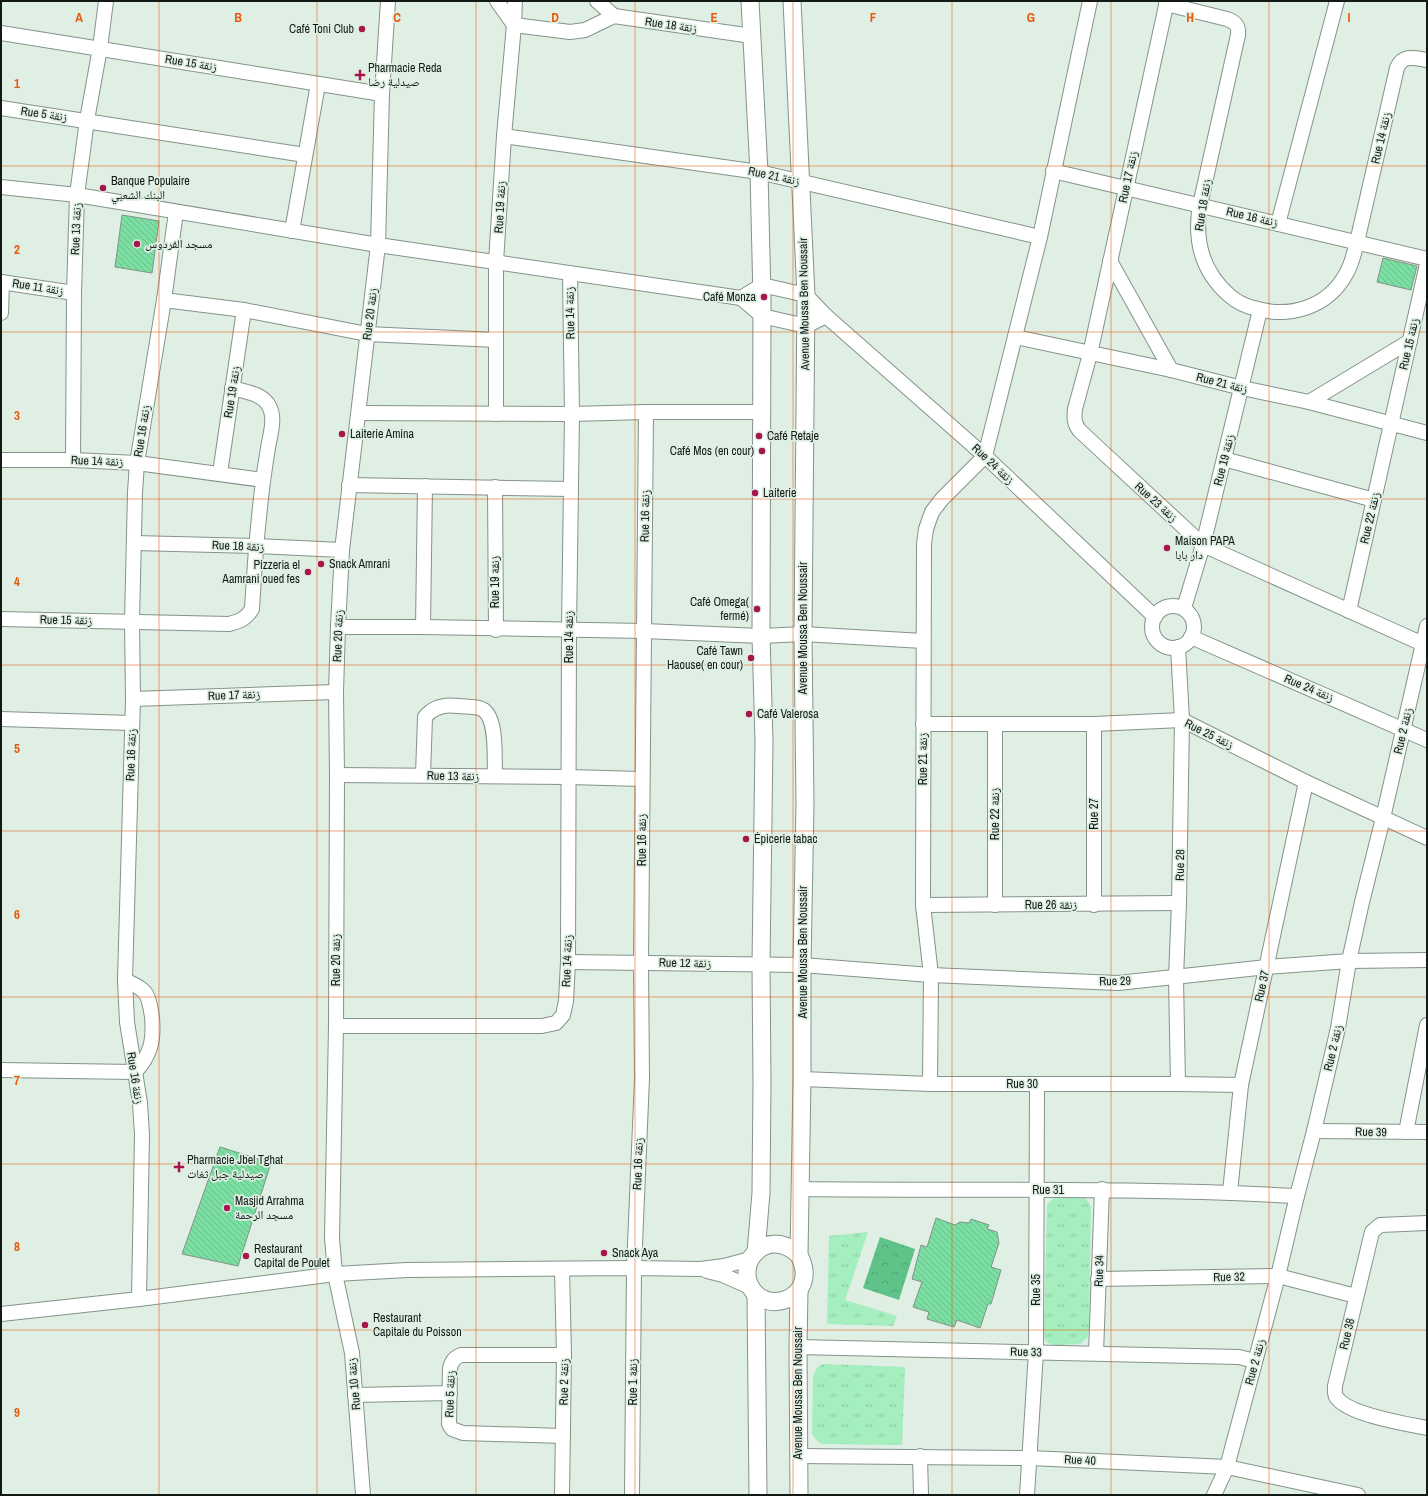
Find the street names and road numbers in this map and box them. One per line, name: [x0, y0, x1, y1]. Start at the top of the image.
street label: Rue 18 زنقة: [644, 13, 698, 37]
street label: Rue 15 زنقة: [164, 51, 219, 75]
street label: Rue 5 زنقة: [20, 103, 69, 125]
street label: Rue 14 زنقة: [1367, 110, 1395, 165]
street label: Rue 17 زنقة: [1115, 149, 1141, 204]
street label: Rue 21 زنقة: [747, 163, 802, 189]
street label: Rue 18 زنقة: [1191, 177, 1215, 232]
street label: Rue 19 زنقة: [491, 180, 509, 234]
street label: Rue 13 زنقة: [67, 202, 85, 256]
street label: Rue 16 زنقة: [1225, 203, 1280, 231]
street label: Avenue Moussa Ben Noussair: [795, 237, 813, 372]
street label: Rue 11 زنقة: [11, 275, 65, 299]
street label: Rue 14 زنقة: [562, 286, 578, 339]
street label: Rue 20 زنقة: [359, 287, 381, 341]
street label: Rue 15 زنقة: [1395, 316, 1423, 371]
street label: Rue 19 زنقة: [220, 364, 244, 419]
street label: Rue 21 زنقة: [1195, 369, 1250, 397]
street label: Rue 16 زنقة: [130, 403, 154, 458]
street label: Rue 19 زنقة: [1210, 432, 1238, 487]
street label: Rue 24 زنقة: [968, 440, 1018, 488]
street label: Rue 14 زنقة: [70, 452, 124, 470]
street label: Rue 23 زنقة: [1131, 478, 1181, 526]
street label: Rue 16 زنقة: [637, 489, 653, 542]
street label: Rue 22 زنقة: [1356, 490, 1384, 545]
street label: Rue 18 زنقة: [211, 537, 265, 555]
street label: Rue 19 زنقة: [487, 555, 503, 608]
street label: Avenue Moussa Ben Noussair: [795, 561, 811, 695]
street label: Rue 20 زنقة: [329, 609, 347, 663]
street label: Rue 14 زنقة: [561, 610, 577, 663]
street label: Rue 15 زنقة: [40, 612, 93, 628]
street label: Rue 24 زنقة: [1282, 670, 1337, 706]
street label: Rue 17 زنقة: [207, 686, 261, 704]
street label: Rue 2 زنقة: [1390, 706, 1416, 756]
street label: Rue 25 زنقة: [1182, 715, 1236, 753]
street label: Rue 16 زنقة: [122, 728, 140, 782]
street label: Rue 21 زنقة: [915, 732, 931, 785]
street label: Rue 13 زنقة: [427, 768, 480, 784]
street label: Rue 22 زنقة: [987, 787, 1003, 840]
street label: Rue 27: [1086, 798, 1102, 830]
street label: Rue 16 زنقة: [634, 813, 650, 866]
street label: Rue 28: [1172, 849, 1188, 881]
street label: Avenue Moussa Ben Noussair: [795, 885, 811, 1019]
street label: Rue 26 زنقة: [1025, 897, 1078, 913]
street label: Rue 20 زنقة: [328, 933, 344, 986]
street label: Rue 14 زنقة: [558, 934, 576, 988]
street label: Rue 12 زنقة: [659, 955, 712, 971]
street label: Rue 37: [1251, 968, 1273, 1003]
street label: Rue 29: [1099, 973, 1131, 989]
street label: Rue 2 زنقة: [1320, 1023, 1346, 1073]
street label: Rue 16 زنقة: [123, 1051, 147, 1106]
street label: Rue 30: [1006, 1076, 1038, 1092]
street label: Rue 39: [1355, 1124, 1387, 1140]
street label: Rue 16 زنقة: [629, 1137, 647, 1191]
street label: Rue 31: [1032, 1182, 1064, 1198]
street label: Rue 34: [1090, 1254, 1108, 1287]
street label: Rue 32: [1213, 1269, 1245, 1285]
street label: Rue 35: [1028, 1274, 1044, 1306]
street label: Rue 38: [1336, 1317, 1358, 1351]
street label: Avenue Moussa Ben Noussair: [790, 1326, 806, 1460]
street label: Rue 2 زنقة: [1241, 1337, 1269, 1387]
street label: Rue 33: [1010, 1344, 1042, 1360]
street label: Rue 10 زنقة: [344, 1357, 364, 1411]
street label: Rue 2 زنقة: [556, 1358, 572, 1406]
street label: Rue 1 زنقة: [625, 1358, 641, 1406]
street label: Rue 5 زنقة: [441, 1370, 459, 1418]
street label: Rue 40: [1064, 1451, 1096, 1469]

